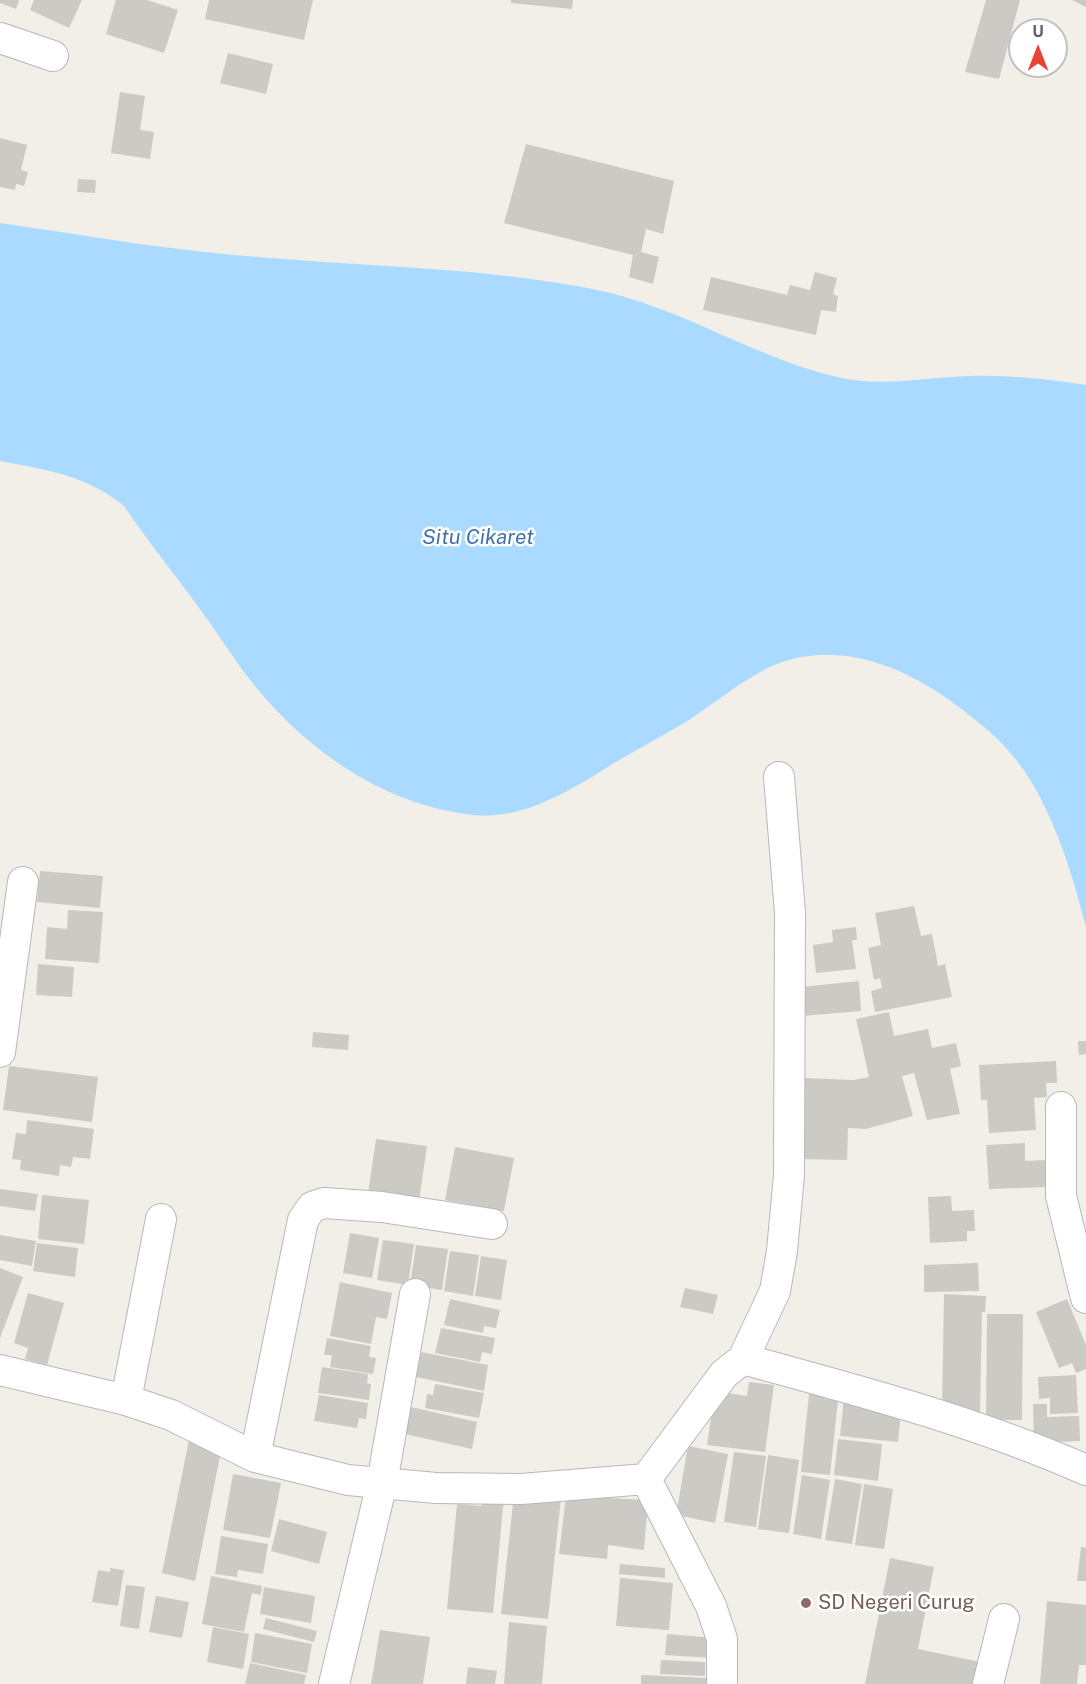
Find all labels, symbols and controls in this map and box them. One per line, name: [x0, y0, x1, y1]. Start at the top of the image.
north arrow: [1008, 18, 1068, 78]
text: U: [1032, 22, 1044, 41]
water label: Situ Cikaret: [422, 525, 534, 551]
place label: SD Negeri Curug: [818, 1591, 975, 1615]
marker: SD Negeri Curug: [799, 1596, 813, 1610]

